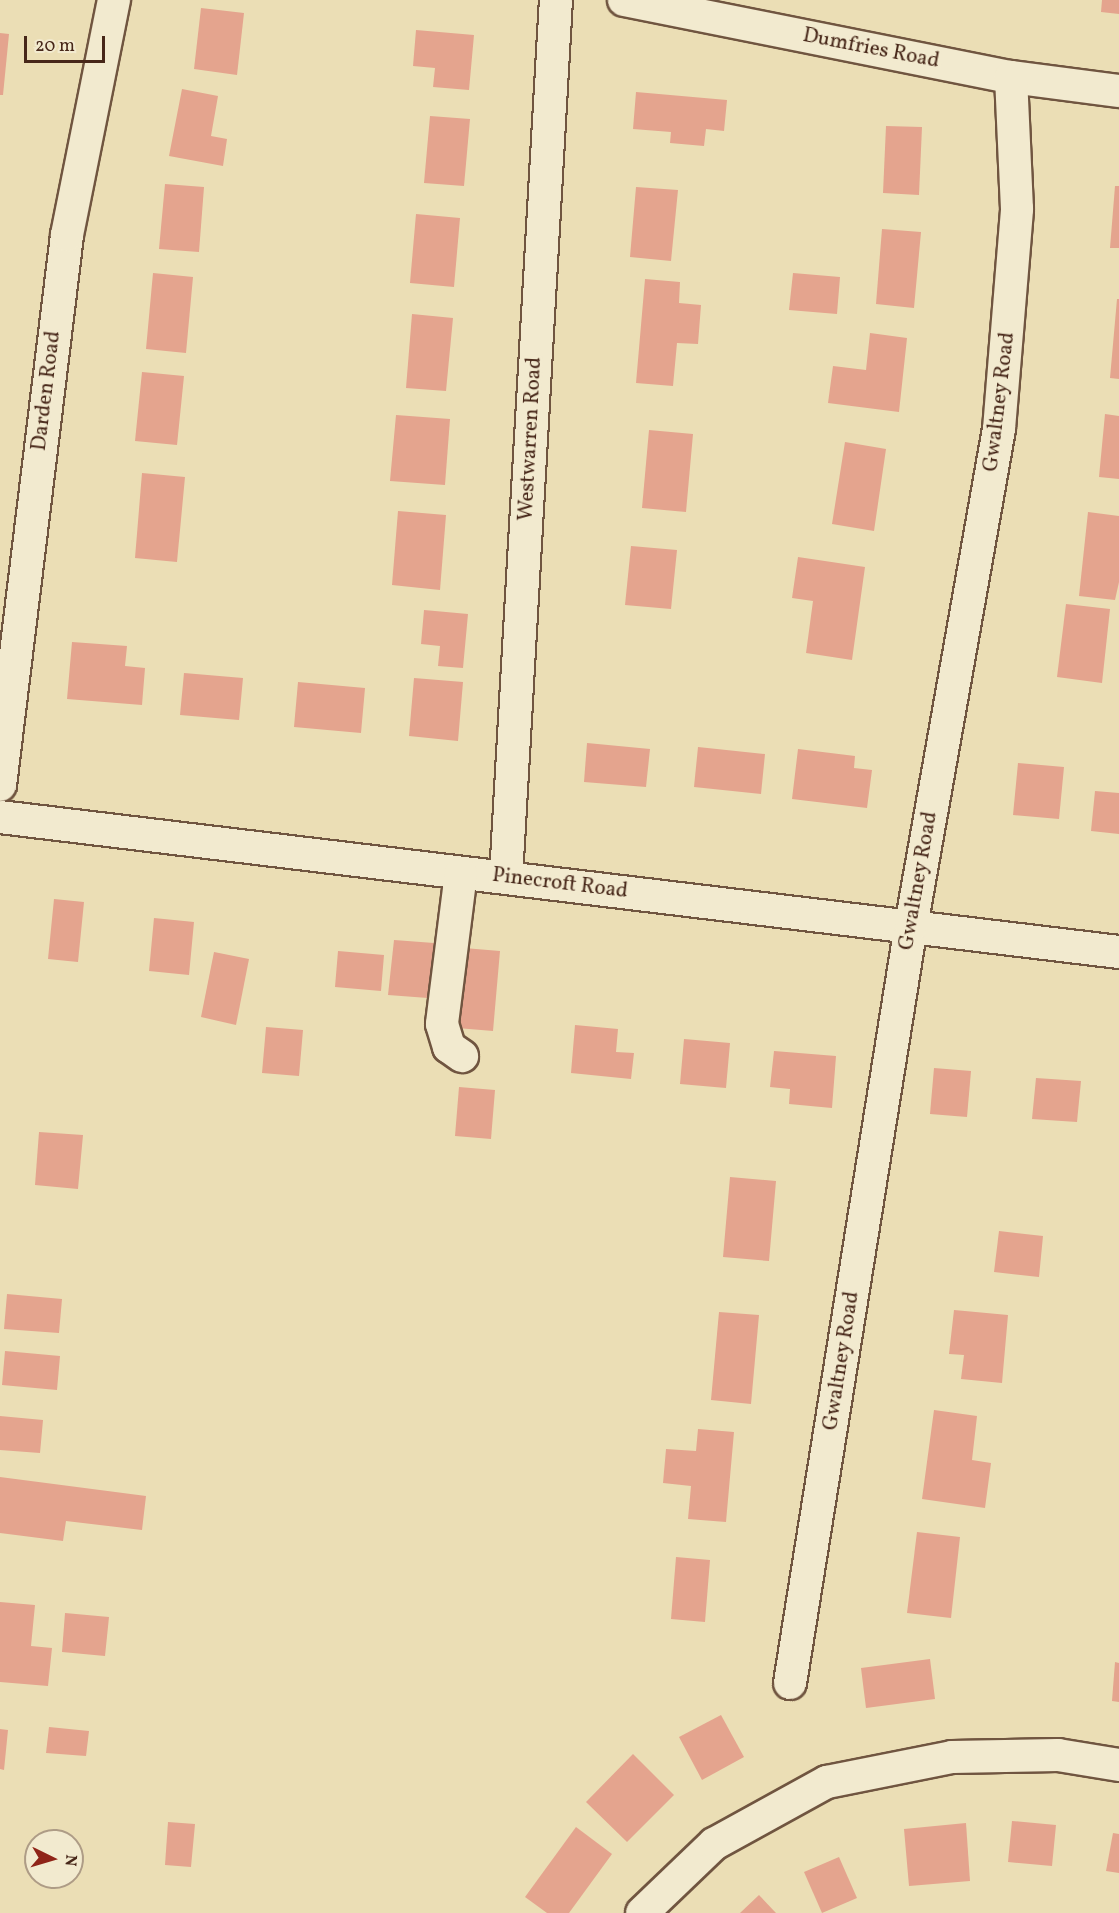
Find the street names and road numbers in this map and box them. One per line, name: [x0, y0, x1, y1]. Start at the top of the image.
street label: Dumfries Road: [801, 23, 941, 75]
street label: Darden Road: [27, 330, 67, 452]
street label: Gwaltney Road: [979, 331, 1021, 473]
street label: Westwarren Road: [514, 356, 548, 522]
street label: Gwaltney Road: [894, 809, 944, 953]
street label: Pinecroft Road: [491, 863, 629, 905]
street label: Gwaltney Road: [819, 1289, 865, 1433]

